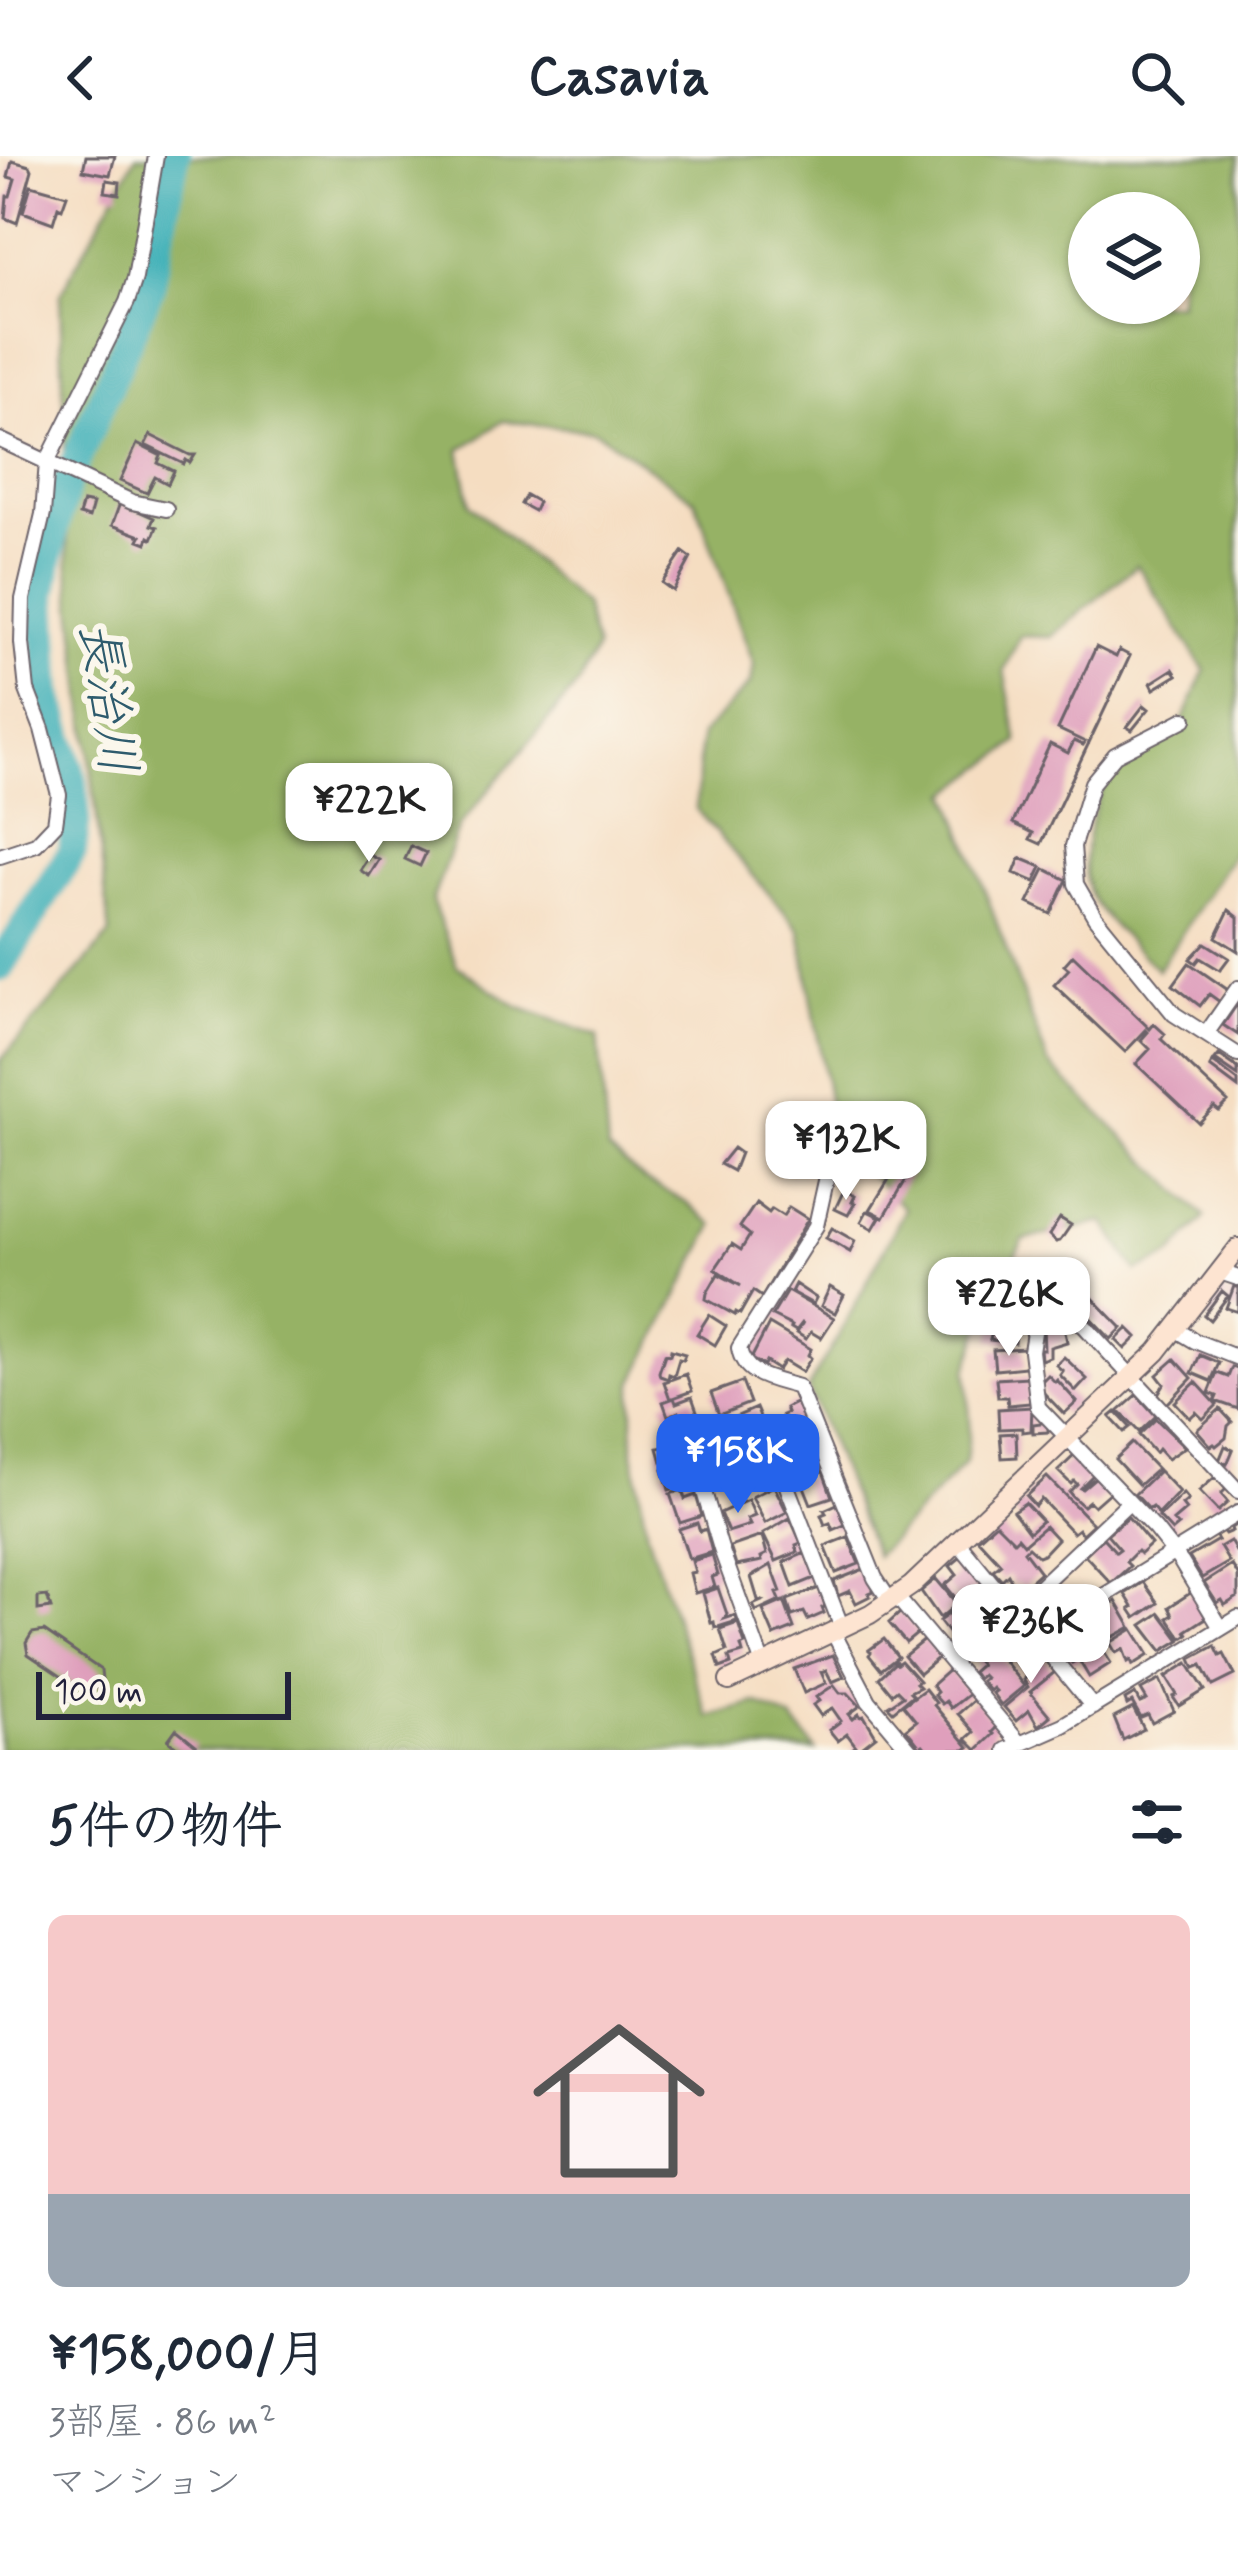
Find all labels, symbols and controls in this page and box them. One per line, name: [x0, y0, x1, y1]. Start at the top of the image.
text: Casavia: [528, 43, 710, 114]
icon: back: [48, 45, 114, 111]
icon: search: [1124, 45, 1190, 111]
map controls: [1068, 192, 1200, 324]
button: layers: [1068, 192, 1200, 324]
water label: 長治川: [63, 618, 149, 778]
pin: ¥222K: [285, 763, 453, 865]
text: ¥222K: [313, 776, 425, 827]
pin: ¥132K: [762, 1101, 930, 1203]
text: ¥132K: [792, 1114, 900, 1165]
pin: ¥226K: [925, 1257, 1093, 1359]
text: ¥226K: [955, 1270, 1063, 1321]
pin: ¥158K: [654, 1414, 822, 1516]
text: ¥158K: [683, 1427, 793, 1478]
pin: ¥236K: [947, 1584, 1115, 1686]
text: ¥236K: [979, 1597, 1083, 1648]
scale bar: [36, 1666, 291, 1719]
text: 100 m: [54, 1671, 143, 1715]
icon: filters: [1124, 1789, 1190, 1855]
text: 5件の物件: [48, 1795, 283, 1861]
icon: home: [511, 1993, 727, 2209]
text: ¥158,000/月: [48, 2323, 328, 2389]
text: 3部屋 · 86 m²: [48, 2398, 276, 2449]
text: マンション: [48, 2458, 241, 2509]

